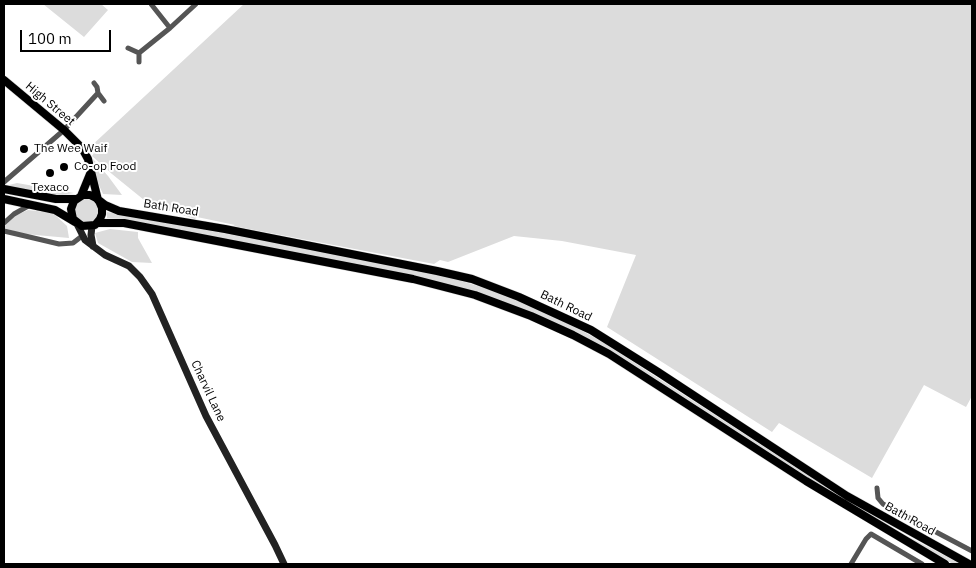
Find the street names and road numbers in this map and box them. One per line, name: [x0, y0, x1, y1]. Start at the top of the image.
street label: High Street: [22, 79, 78, 129]
street label: Bath Road: [142, 197, 200, 219]
street label: Bath Road: [538, 287, 594, 325]
street label: Charvil Lane: [188, 358, 228, 424]
street label: Bath Road: [882, 499, 938, 539]

